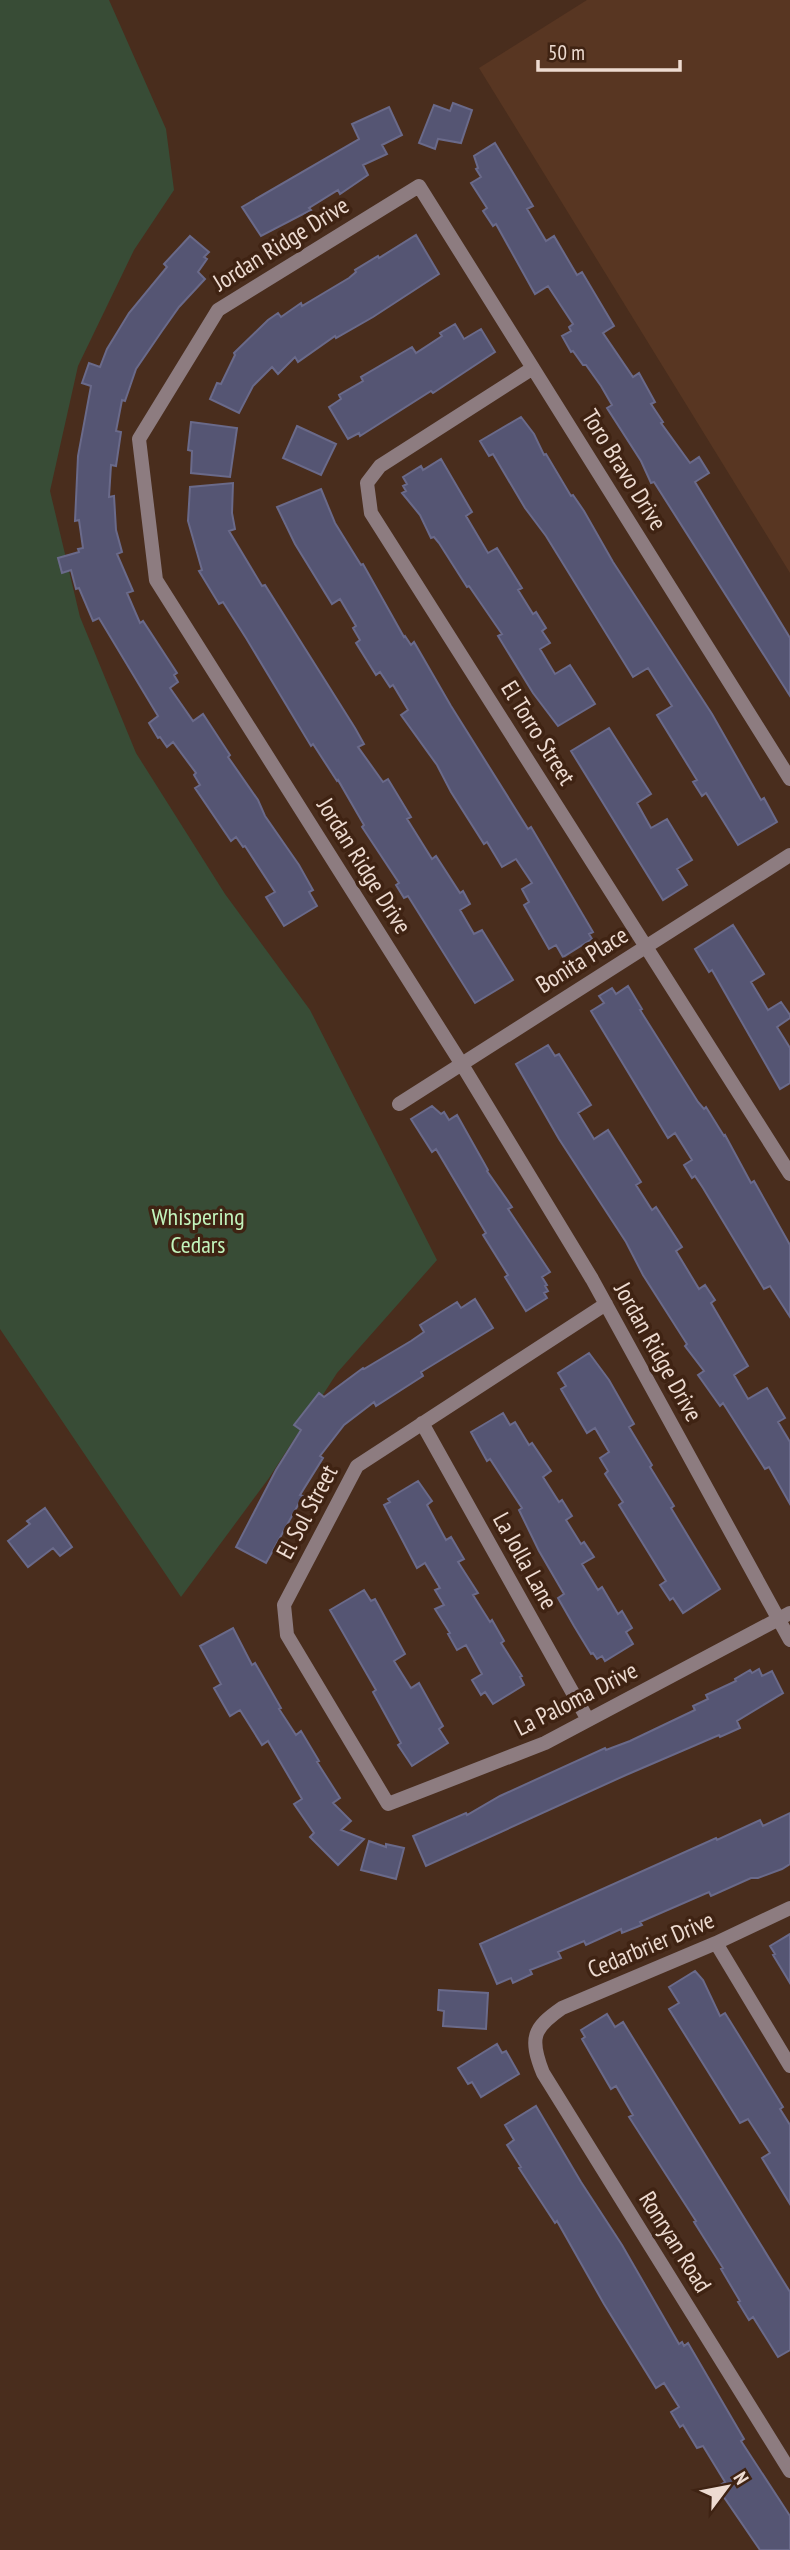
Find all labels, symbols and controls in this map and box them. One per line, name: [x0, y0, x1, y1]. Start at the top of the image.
scale bar: [538, 28, 680, 72]
text: 50 m: [548, 39, 585, 66]
street label: Jordan Ridge Drive: [206, 190, 354, 298]
street label: Toro Bravo Drive: [575, 404, 674, 536]
street label: El Torro Street: [494, 675, 583, 791]
street label: Jordan Ridge Drive: [310, 791, 418, 939]
street label: Bonita Place: [530, 919, 634, 1000]
park label: Whispering Cedars: [151, 1201, 245, 1260]
street label: Jordan Ridge Drive: [607, 1276, 709, 1427]
street label: El Sol Street: [269, 1459, 344, 1564]
street label: La Jolla Lane: [486, 1507, 565, 1615]
street label: La Paloma Drive: [509, 1654, 642, 1743]
street label: Cedarbrier Drive: [583, 1904, 719, 1985]
street label: Ronryan Road: [632, 2185, 719, 2298]
north arrow: [692, 2452, 762, 2522]
text: N: [729, 2467, 754, 2489]

